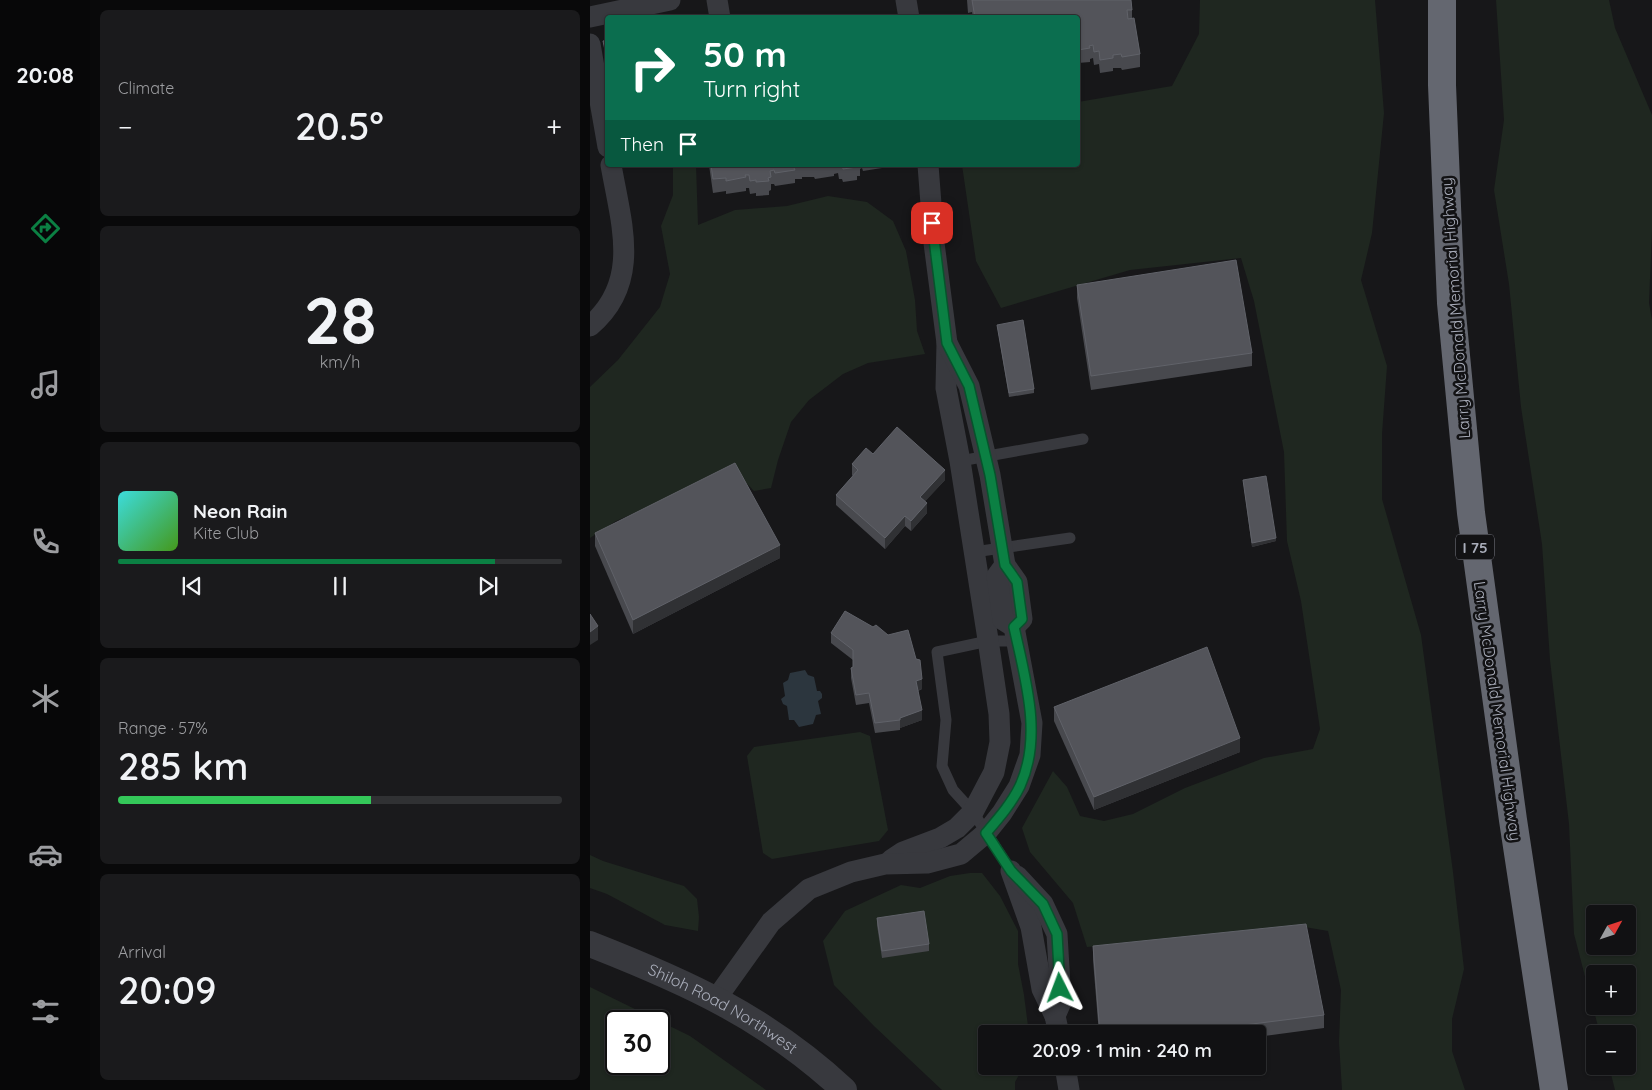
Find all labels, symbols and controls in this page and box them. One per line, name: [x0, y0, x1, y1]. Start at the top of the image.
text: 50 m: [703, 32, 787, 76]
icon: right: [620, 35, 685, 100]
text: 20:08: [16, 61, 74, 89]
text: Turn right: [703, 75, 800, 103]
text: Climate: [118, 78, 174, 98]
text: 20.5°: [295, 102, 384, 150]
text: −: [118, 109, 133, 144]
text: +: [546, 109, 562, 144]
icon: arrive: [674, 130, 702, 158]
text: Then: [620, 132, 664, 156]
street label: Larry McDonald Memorial Highway: [1436, 177, 1474, 439]
pin: [911, 202, 953, 244]
icon: arrive: [918, 209, 946, 237]
icon: directions: [28, 211, 63, 246]
text: 28: [304, 279, 376, 360]
text: km/h: [320, 352, 360, 372]
icon: music: [28, 367, 63, 402]
text: Neon Rain: [193, 499, 288, 523]
text: Kite Club: [193, 523, 259, 543]
icon: phone: [28, 524, 63, 559]
road number: I 75: [1456, 534, 1494, 560]
icon: previous: [178, 572, 206, 600]
icon: pause: [326, 572, 354, 600]
icon: next: [474, 572, 502, 600]
street label: Larry McDonald Memorial Highway: [1470, 580, 1526, 842]
icon: climate: [28, 681, 63, 716]
text: Range · 57%: [118, 718, 208, 738]
text: 285 km: [118, 742, 248, 790]
icon: car: [28, 837, 63, 872]
north arrow: [1586, 905, 1636, 955]
map controls: [1586, 905, 1636, 1075]
text: Arrival: [118, 942, 166, 962]
street label: Shiloh Road Northwest: [645, 959, 802, 1058]
position arrow: [1033, 961, 1085, 1013]
button: +: [1586, 965, 1636, 1015]
text: 20:09: [118, 966, 216, 1014]
icon: filters: [28, 994, 63, 1029]
speed limit sign: 30: [605, 1010, 670, 1075]
button: −: [1586, 1025, 1636, 1075]
text: 20:09 · 1 min · 240 m: [1032, 1038, 1212, 1062]

